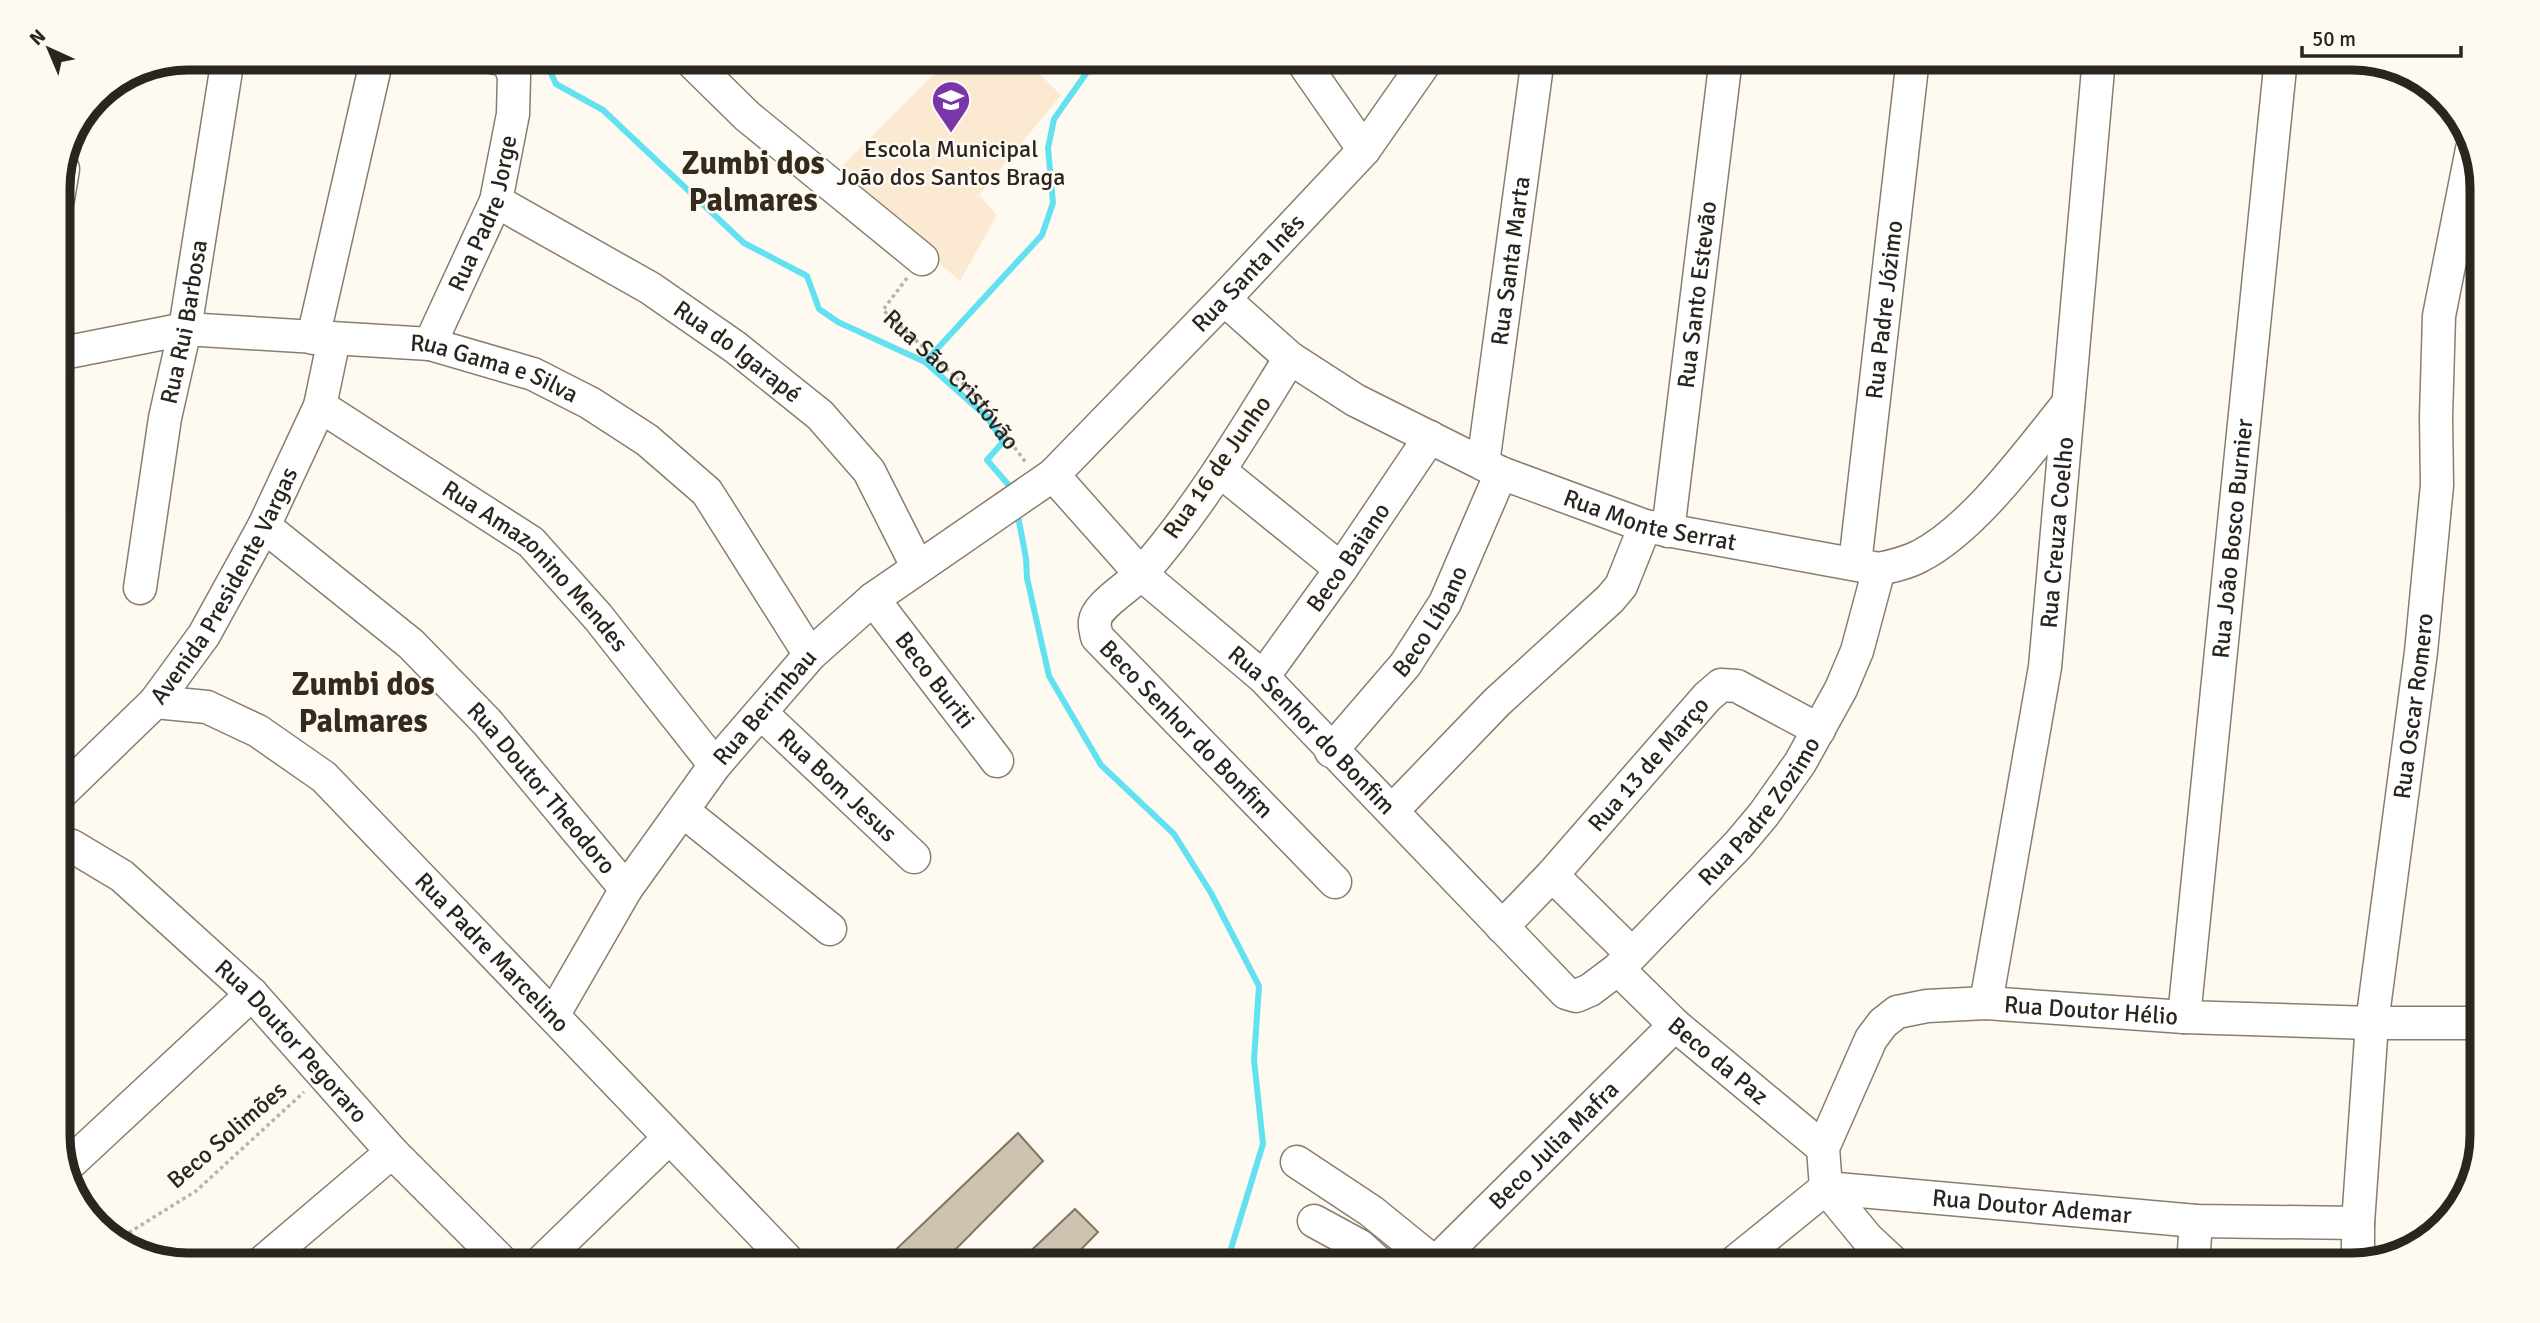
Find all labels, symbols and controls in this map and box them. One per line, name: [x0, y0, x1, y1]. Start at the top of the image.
north arrow: [14, 14, 84, 84]
scale bar: [2302, 14, 2461, 58]
text: N: [25, 24, 51, 51]
text: 50 m: [2312, 26, 2356, 52]
school or university icon: Escola Municipal João dos Santos Braga: [930, 79, 972, 134]
street label: Rua Padre Jorge: [441, 133, 524, 296]
place label: Escola Municipal João dos Santos Braga: [837, 134, 1065, 192]
district label: Zumbi dos Palmares: [681, 144, 825, 220]
street label: Rua Santa Marta: [1484, 174, 1537, 347]
street label: Rua Santo Estevão: [1671, 199, 1723, 390]
street label: Rua Santa Inês: [1185, 208, 1311, 338]
street label: Rua Padre Józimo: [1859, 219, 1909, 401]
street label: Rua Rui Barbosa: [154, 238, 214, 407]
street label: Rua do Igarapé: [668, 294, 808, 409]
street label: Rua São Cristóvão: [877, 303, 1026, 456]
street label: Rua Gama e Silva: [409, 328, 583, 409]
street label: Rua 16 de Junho: [1156, 389, 1278, 545]
street label: Rua João Bosco Burnier: [2205, 417, 2259, 660]
street label: Rua Creuza Coelho: [2033, 436, 2080, 630]
street label: Avenida Presidente Vargas: [144, 462, 304, 710]
street label: Rua Amazonino Mendes: [436, 474, 635, 658]
street label: Rua Monte Serrat: [1559, 482, 1739, 557]
street label: Beco Baiano: [1300, 497, 1397, 618]
street label: Beco Líbano: [1386, 561, 1474, 684]
street label: Rua Oscar Romero: [2387, 612, 2440, 801]
street label: Beco Buriti: [888, 626, 982, 734]
street label: Beco Senhor do Bonfim: [1093, 633, 1280, 825]
street label: Rua Senhor do Bonfim: [1222, 639, 1402, 821]
street label: Rua Berimbau: [706, 643, 823, 772]
district label: Zumbi dos Palmares: [291, 665, 435, 741]
street label: Rua 13 de Março: [1582, 691, 1715, 838]
street label: Rua Doutor Theodoro: [461, 696, 622, 880]
street label: Rua Bom Jesus: [772, 722, 903, 848]
street label: Rua Padre Zozimo: [1692, 731, 1827, 892]
street label: Rua Padre Marcelino: [409, 866, 576, 1039]
street label: Rua Doutor Pegoraro: [209, 953, 374, 1129]
street label: Rua Doutor Hélio: [2003, 989, 2179, 1032]
street label: Beco da Paz: [1662, 1010, 1775, 1111]
street label: Beco Julia Mafra: [1482, 1074, 1625, 1216]
street label: Beco Solimões: [161, 1075, 293, 1195]
street label: Rua Doutor Ademar: [1931, 1183, 2133, 1230]

